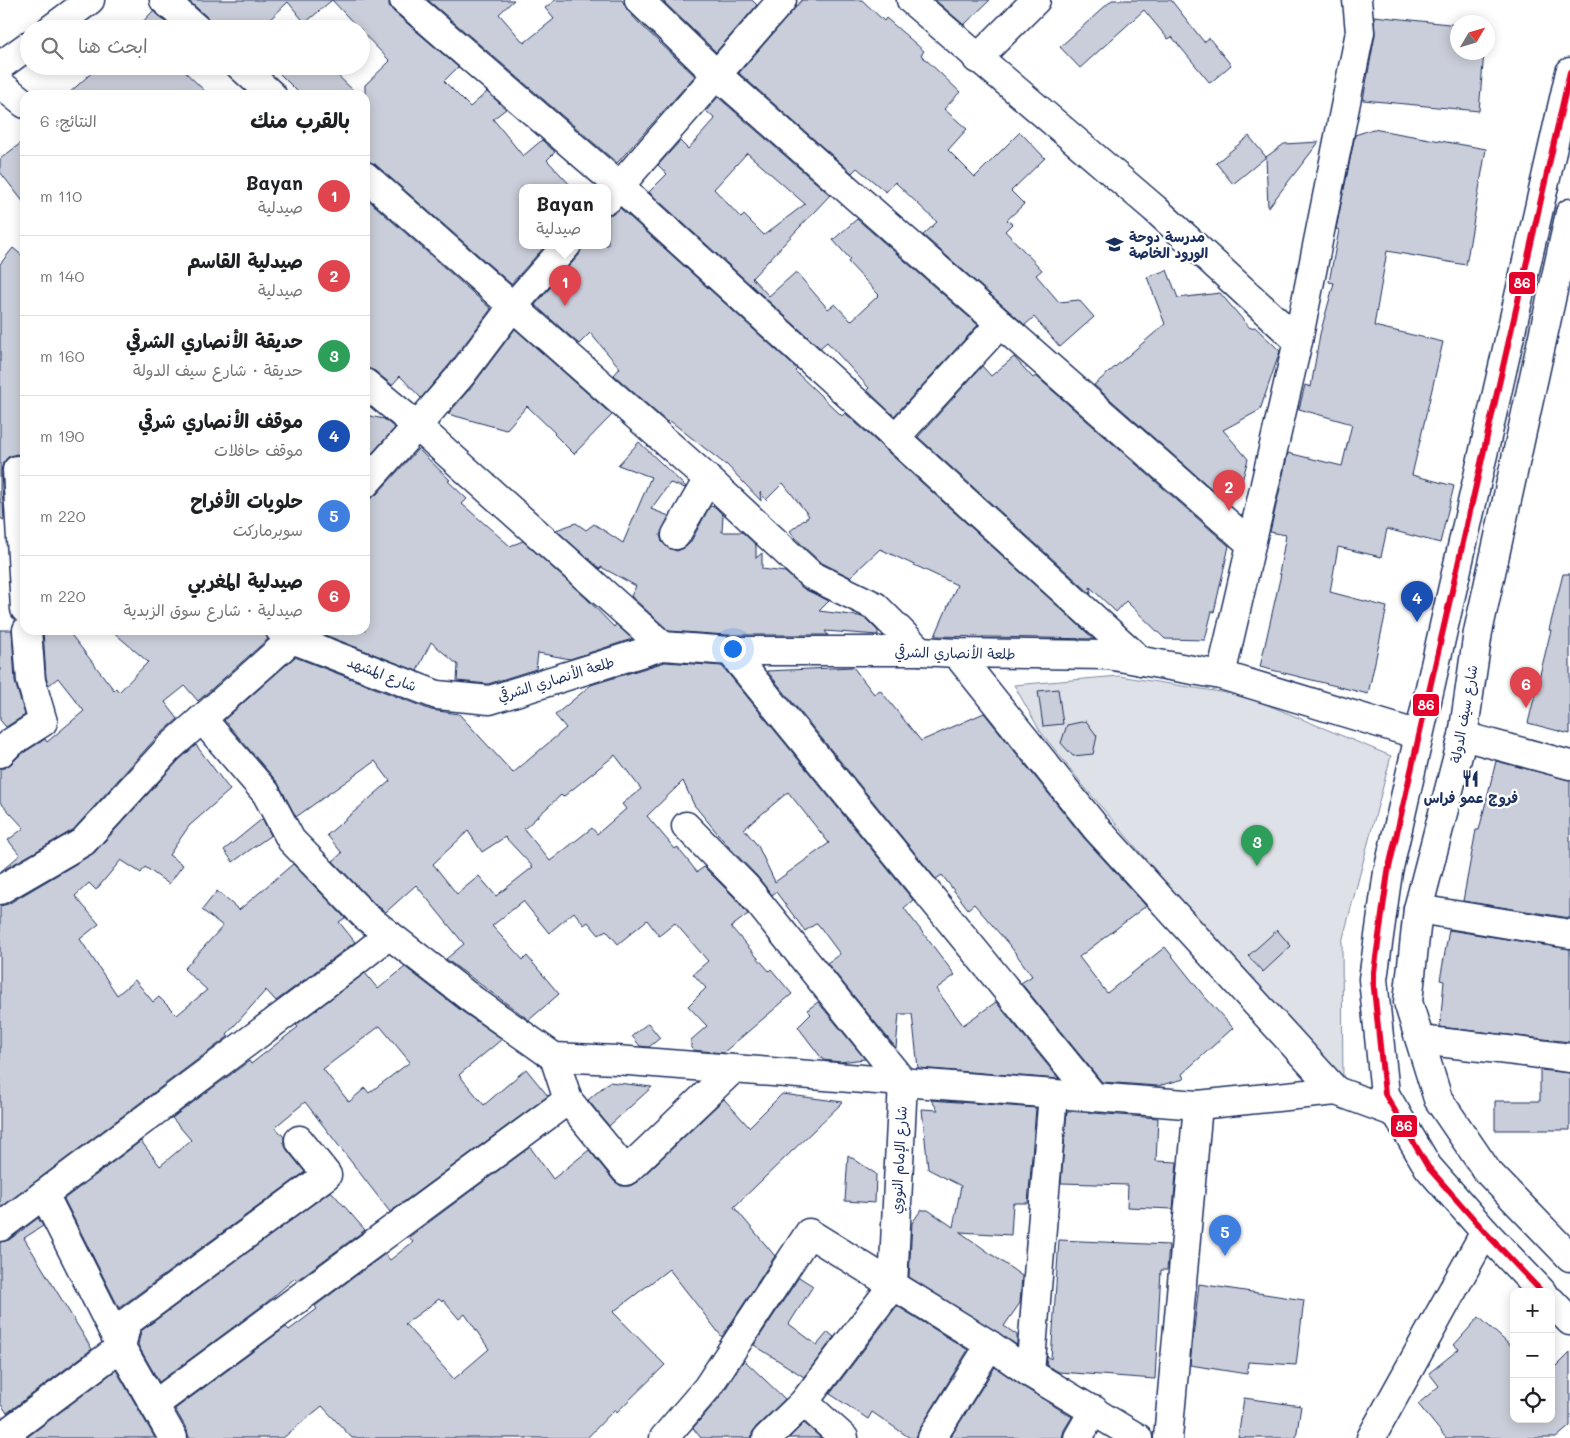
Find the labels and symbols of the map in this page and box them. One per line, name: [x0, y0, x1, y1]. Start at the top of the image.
north arrow: [1450, 15, 1495, 60]
place label: مدرسة دوحة الورود الخاصة: [1129, 227, 1208, 263]
school or university icon: مدرسة دوحة الورود الخاصة: [1105, 235, 1125, 255]
pin: 1: [549, 265, 581, 306]
line badge: 86: [1508, 271, 1536, 295]
text: 86: [1513, 273, 1531, 292]
pin: 2: [1213, 470, 1245, 511]
pin: 4: [1401, 581, 1433, 622]
your location: [720, 636, 746, 662]
street label: طلعة الأنصاري الشرقي: [894, 642, 1016, 665]
street label: شارع المشهد: [345, 652, 419, 696]
street label: طلعة الأنصاري الشرقي: [495, 652, 617, 707]
street label: شارع سيف الدولة: [1446, 663, 1482, 765]
pin: 6: [1510, 667, 1542, 708]
line badge: 86: [1412, 693, 1440, 717]
text: 86: [1417, 695, 1435, 714]
restaurant icon: فروج عمو فراس: [1461, 768, 1481, 788]
place label: فروج عمو فراس: [1424, 788, 1518, 808]
pin: 3: [1241, 825, 1273, 866]
street label: شارع الإمام النووي: [886, 1105, 913, 1215]
line badge: 86: [1390, 1114, 1418, 1138]
text: 86: [1395, 1116, 1413, 1135]
pin: 5: [1209, 1215, 1241, 1256]

